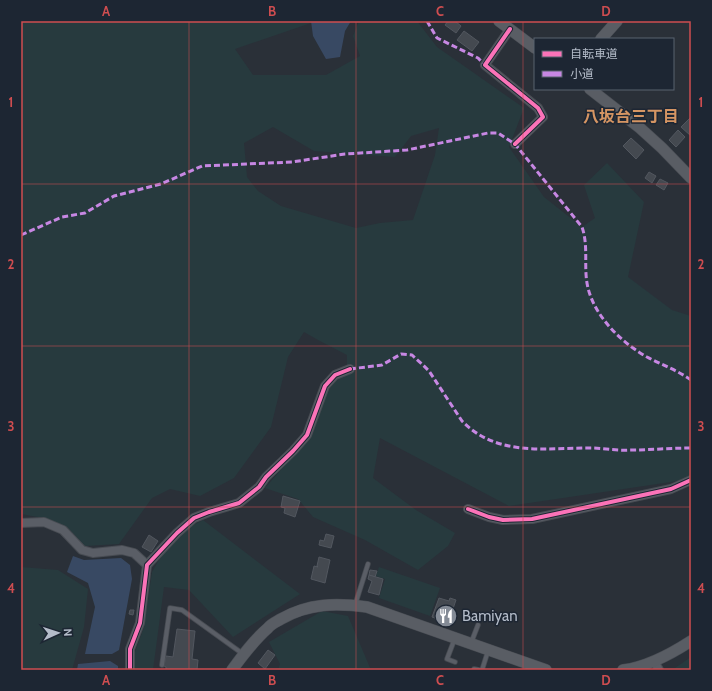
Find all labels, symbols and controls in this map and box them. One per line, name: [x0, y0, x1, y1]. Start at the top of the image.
text: A: [102, 3, 111, 19]
text: B: [268, 3, 276, 19]
text: C: [436, 3, 444, 19]
text: D: [601, 3, 611, 19]
legend: [534, 38, 674, 90]
text: 自転車道: [570, 46, 618, 61]
text: 小道: [570, 66, 594, 81]
text: 1: [9, 94, 13, 110]
text: 1: [699, 94, 703, 110]
district label: 八坂台三丁目: [583, 107, 679, 126]
text: 2: [8, 256, 15, 272]
text: 2: [698, 256, 705, 272]
text: 3: [7, 418, 15, 434]
text: 3: [697, 418, 705, 434]
text: 4: [7, 580, 15, 596]
text: 4: [697, 580, 705, 596]
restaurant icon: Bamiyan: [433, 603, 459, 629]
place label: Bamiyan: [462, 607, 518, 625]
north arrow: [38, 613, 78, 653]
text: N: [61, 628, 75, 637]
text: A: [102, 672, 111, 688]
text: B: [268, 672, 276, 688]
text: C: [436, 672, 444, 688]
text: D: [601, 672, 611, 688]

